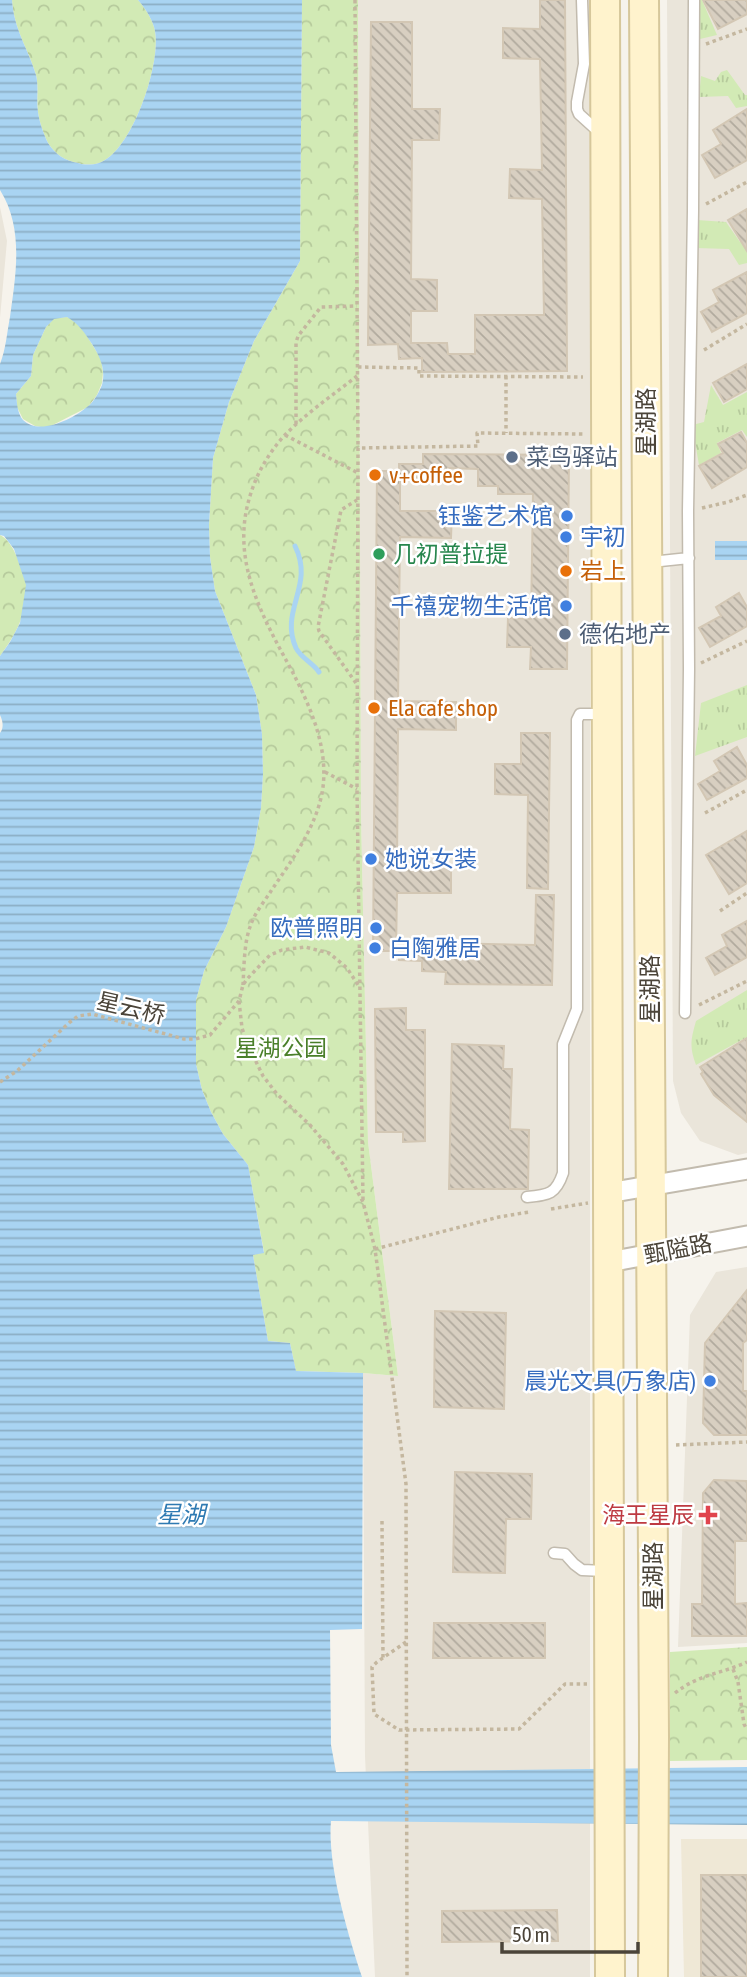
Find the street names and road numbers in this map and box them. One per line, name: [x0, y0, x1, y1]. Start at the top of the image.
street label: 星湖路: [633, 388, 659, 457]
street label: 星湖路: [637, 955, 663, 1024]
street label: 星云桥: [94, 988, 168, 1028]
street label: 甄隘路: [642, 1230, 714, 1268]
street label: 星湖路: [640, 1542, 666, 1611]

